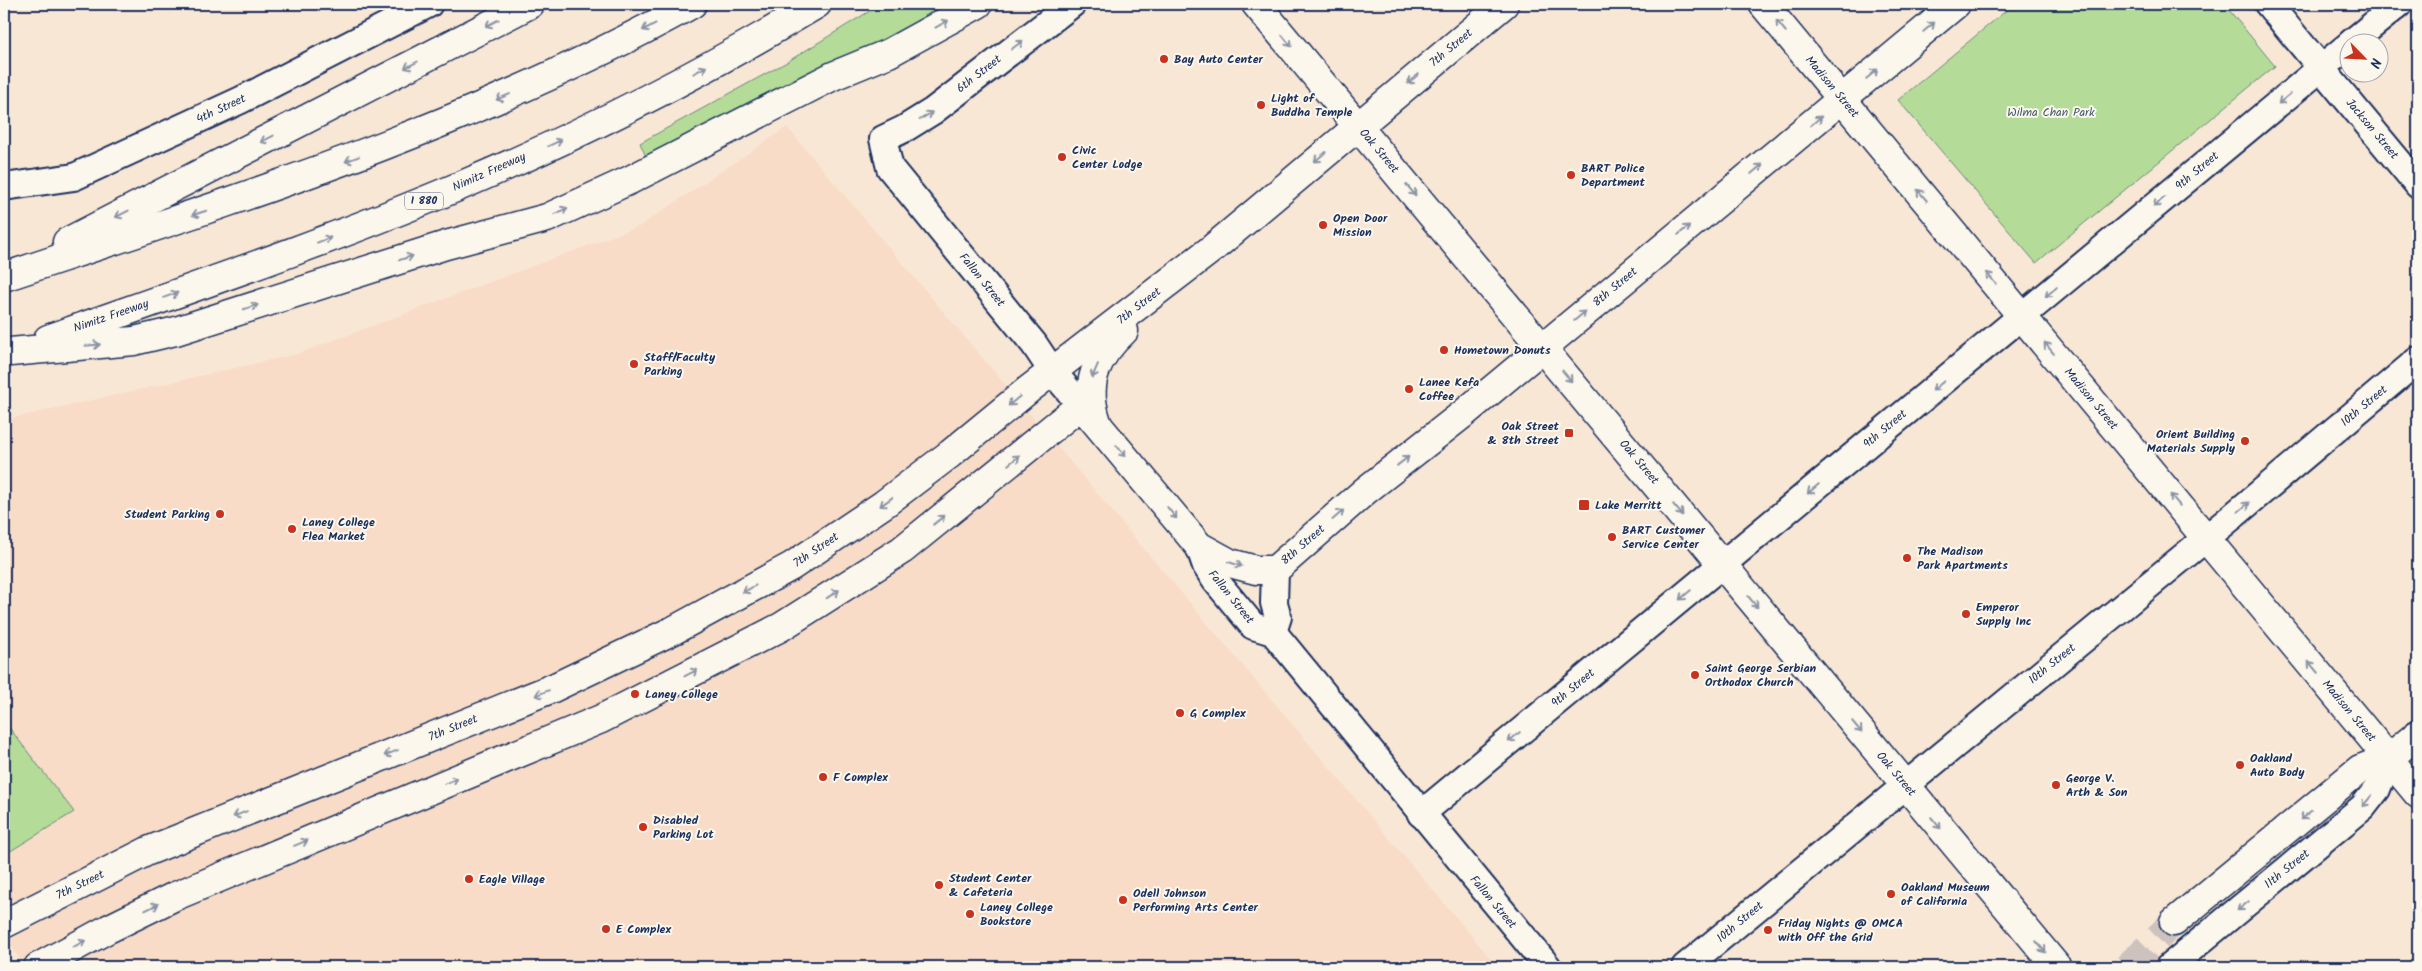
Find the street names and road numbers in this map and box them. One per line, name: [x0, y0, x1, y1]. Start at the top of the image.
street label: 7th Street: [1425, 24, 1477, 72]
street label: 6th Street: [952, 50, 1006, 98]
street label: Madison Street: [1800, 52, 1864, 123]
street label: 4th Street: [193, 89, 249, 129]
street label: Jackson Street: [2341, 94, 2403, 164]
street label: Oak Street: [1354, 124, 1404, 178]
street label: Nimitz Freeway: [449, 147, 529, 197]
street label: 9th Street: [2171, 147, 2223, 195]
road number: I 880: [405, 192, 443, 210]
street label: Fallon Street: [954, 249, 1010, 311]
street label: 8th Street: [1588, 262, 1642, 311]
street label: 7th Street: [1113, 282, 1166, 329]
street label: Nimitz Freeway: [71, 294, 152, 338]
street label: Madison Street: [2059, 364, 2123, 435]
street label: 10th Street: [2336, 380, 2392, 431]
street label: 9th Street: [1859, 405, 1911, 453]
street label: Oak Street: [1614, 435, 1664, 489]
street label: 8th Street: [1277, 520, 1330, 570]
street label: 7th Street: [789, 527, 843, 572]
street label: Fallon Street: [1203, 566, 1259, 628]
street label: 10th Street: [2024, 639, 2080, 689]
street label: 9th Street: [1547, 664, 1599, 712]
street label: Madison Street: [2317, 676, 2381, 747]
street label: 7th Street: [425, 709, 481, 747]
street label: Oak Street: [1871, 747, 1921, 801]
street label: 11th Street: [2260, 844, 2314, 893]
street label: 7th Street: [53, 865, 108, 905]
street label: Fallon Street: [1465, 871, 1521, 933]
street label: 10th Street: [1712, 896, 1768, 947]

